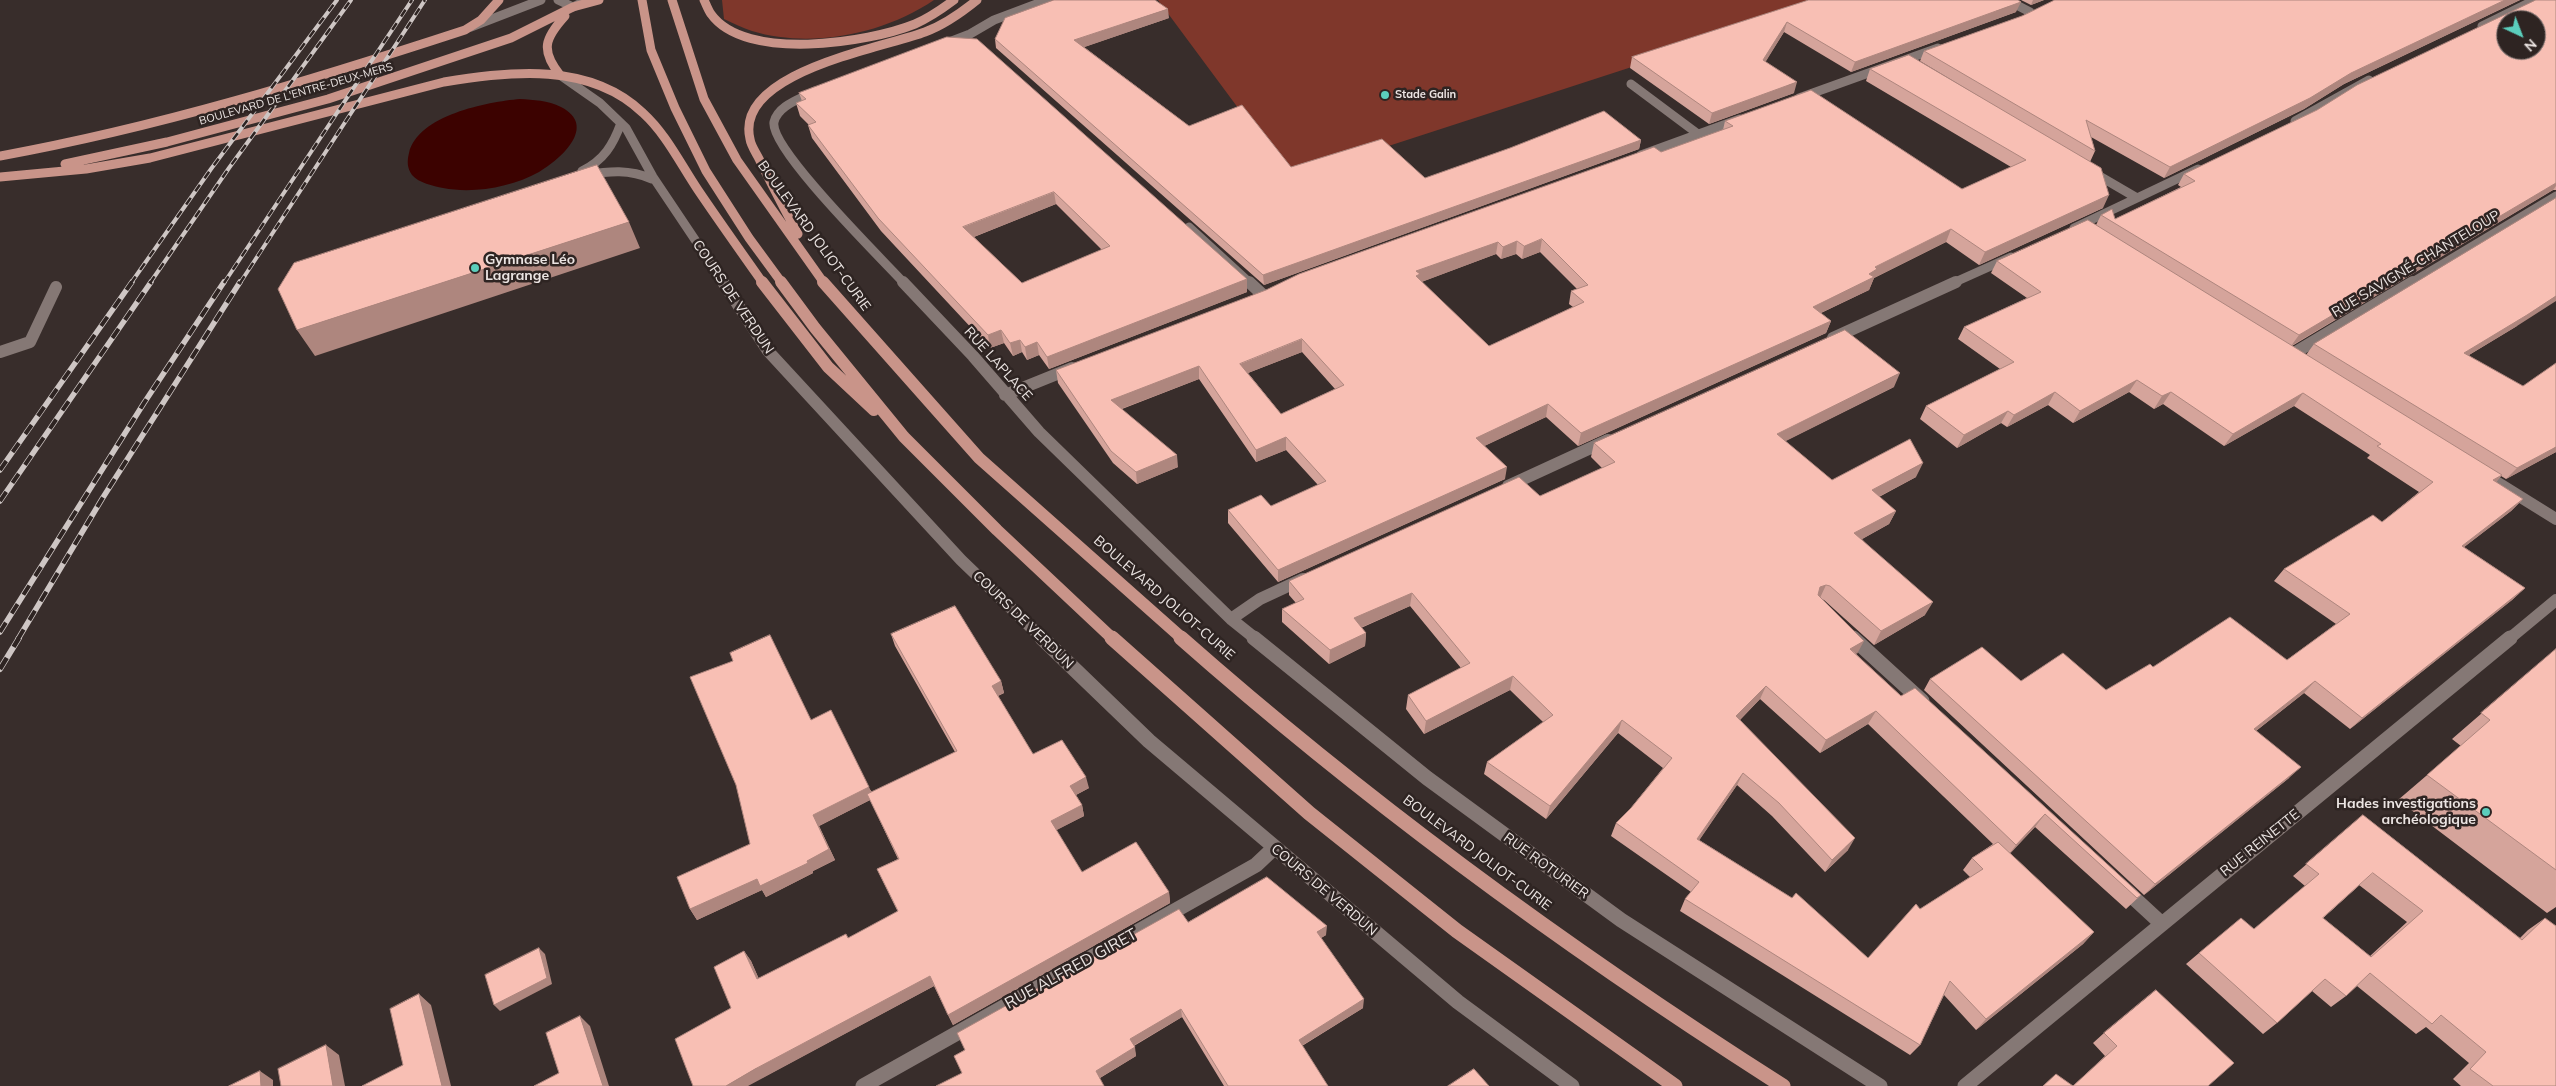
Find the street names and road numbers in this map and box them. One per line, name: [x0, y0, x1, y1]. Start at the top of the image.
street label: BOULEVARD DE L'ENTRE-DEUX-MERS: [198, 60, 394, 128]
street label: BOULEVARD JOLIOT-CURIE: [754, 158, 874, 314]
street label: RUE SAVIGNÉ-CHANTELOUP: [2329, 207, 2503, 321]
street label: COURS DE VERDUN: [689, 237, 777, 357]
street label: RUE LAPLACE: [960, 324, 1036, 404]
street label: BOULEVARD JOLIOT-CURIE: [1090, 532, 1238, 664]
street label: COURS DE VERDUN: [969, 568, 1077, 672]
street label: BOULEVARD JOLIOT-CURIE: [1400, 792, 1554, 914]
street label: RUE REINETTE: [2217, 806, 2303, 880]
street label: RUE ROTURIER: [1500, 829, 1592, 903]
street label: COURS DE VERDUN: [1267, 841, 1381, 939]
street label: RUE ALFRED GIRET: [1002, 925, 1140, 1013]

